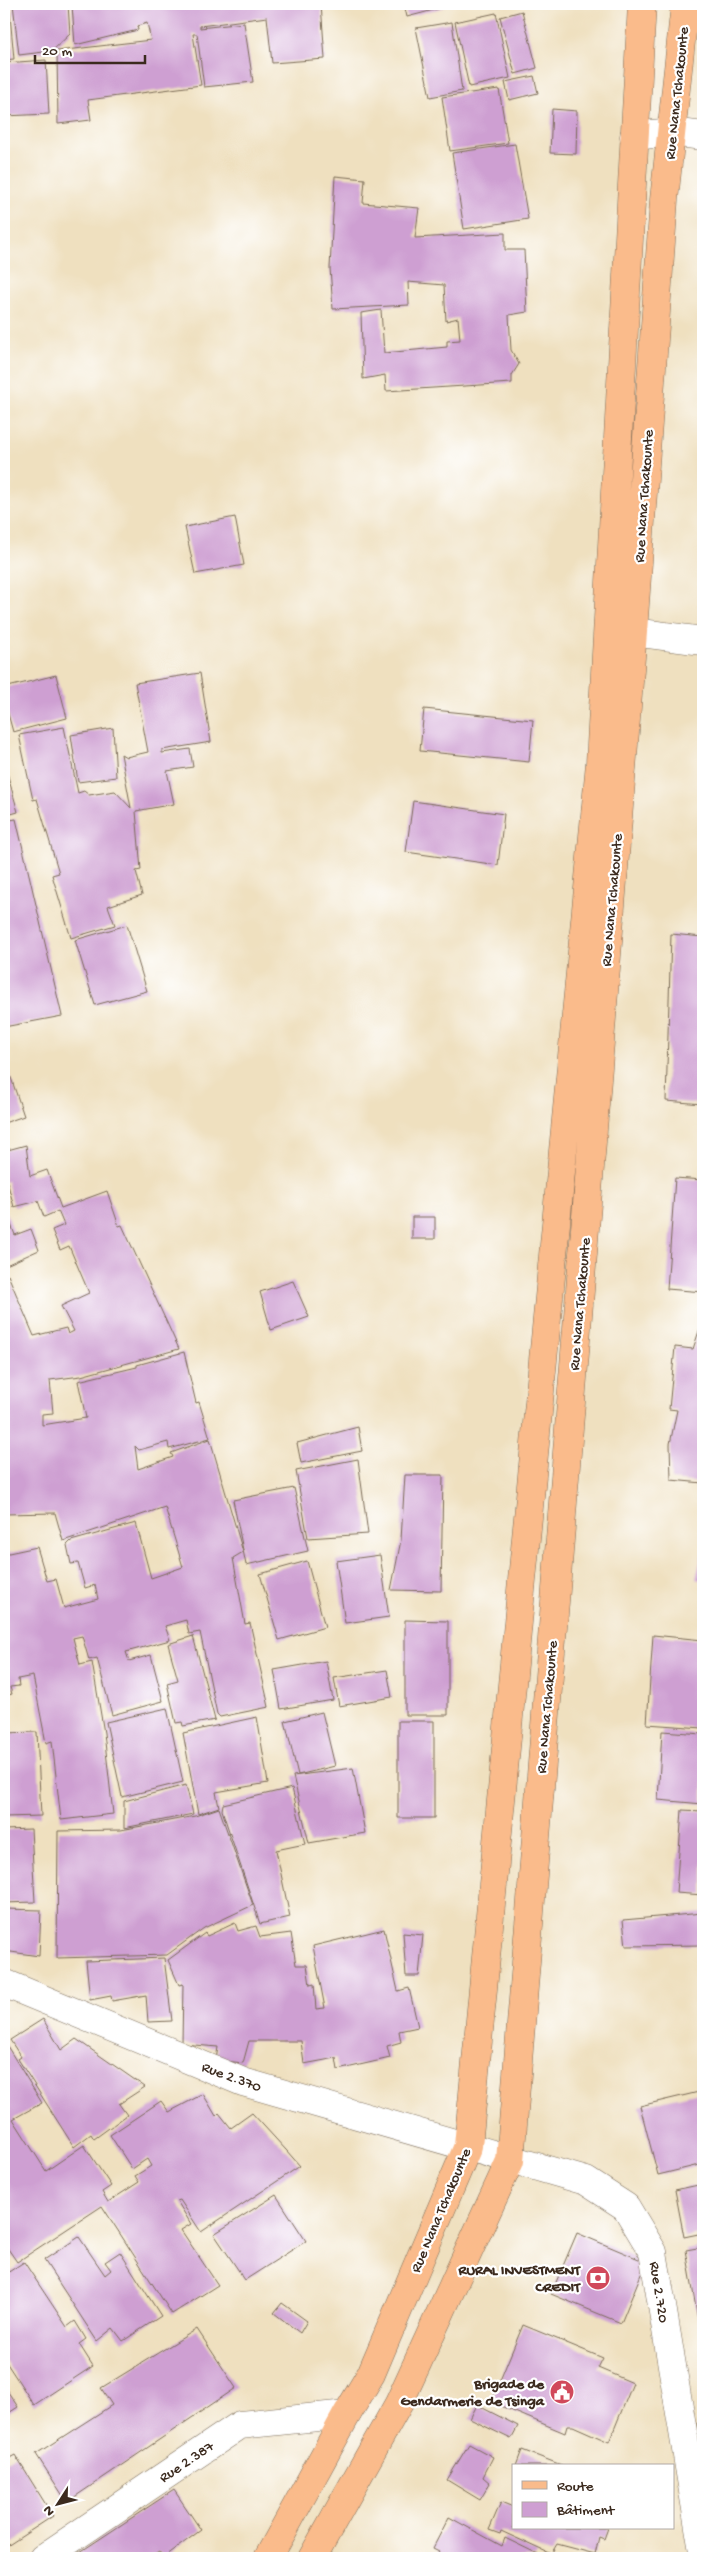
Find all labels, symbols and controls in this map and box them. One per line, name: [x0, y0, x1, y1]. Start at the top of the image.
street label: Rue Nana Tchakounte: [662, 26, 694, 160]
scale bar: [35, 32, 145, 64]
text: 20 m: [42, 43, 72, 61]
street label: Rue Nana Tchakounte: [631, 429, 659, 563]
street label: Rue Nana Tchakounte: [598, 833, 628, 967]
street label: Rue Nana Tchakounte: [566, 1237, 596, 1371]
street label: Rue Nana Tchakounte: [533, 1640, 563, 1774]
street label: Rue 2.370: [199, 2059, 264, 2097]
street label: Rue Nana Tchakounte: [408, 2146, 476, 2276]
street label: Rue 2.720: [644, 2260, 672, 2325]
place label: RURAL INVESTMENT CREDIT: [458, 2262, 581, 2297]
bank icon: RURAL INVESTMENT CREDIT: [585, 2265, 611, 2291]
place label: Brigade de Gendarmerie de Tsinga: [400, 2376, 545, 2411]
public building icon: Brigade de Gendarmerie de Tsinga: [549, 2379, 575, 2405]
street label: Rue 2.387: [156, 2437, 219, 2487]
legend: [512, 2464, 674, 2530]
text: Route: [557, 2478, 594, 2496]
north arrow: [32, 2480, 82, 2530]
text: N: [40, 2501, 59, 2519]
text: Bâtiment: [556, 2502, 616, 2520]

